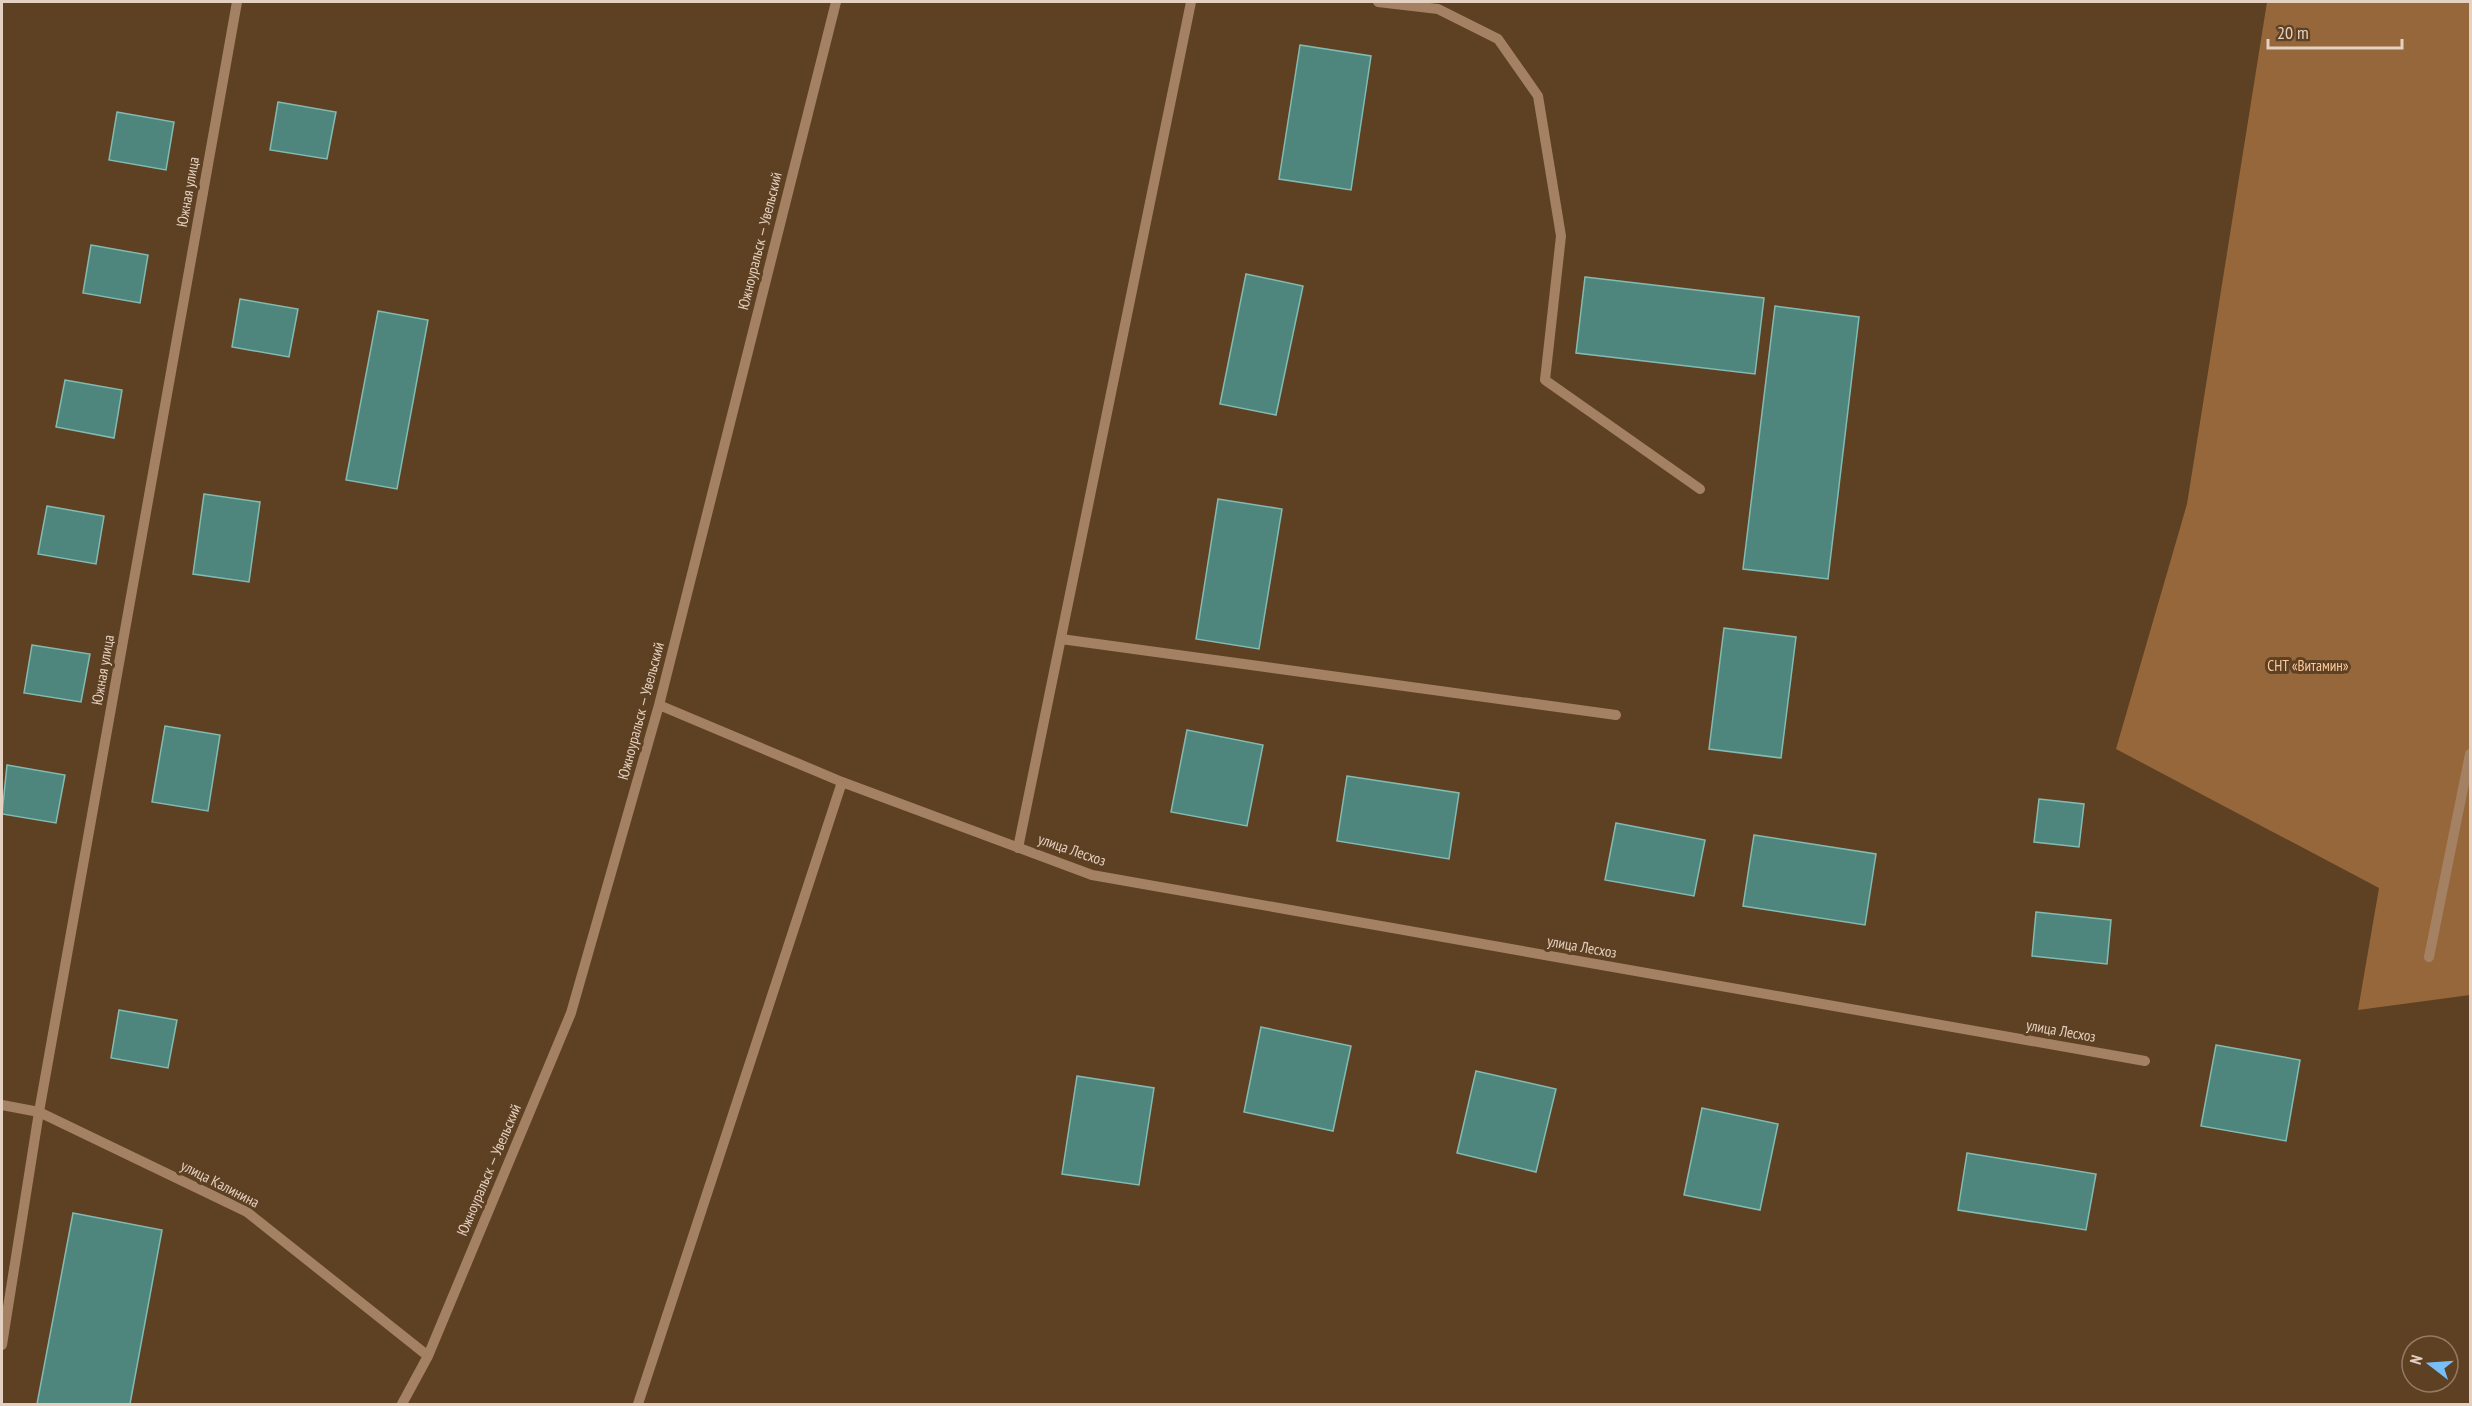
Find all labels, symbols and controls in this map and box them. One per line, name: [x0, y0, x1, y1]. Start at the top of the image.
scale bar: [2268, 12, 2402, 50]
text: 20 m: [2277, 21, 2309, 44]
street label: Южная улица: [172, 155, 203, 229]
street label: Южноуральск — Увельский: [733, 170, 786, 312]
street label: Южная улица: [87, 633, 118, 707]
street label: Южноуральск — Увельский: [613, 640, 668, 782]
park label: СНТ «Витамин»: [2267, 656, 2349, 675]
street label: улица Лесхоз: [1036, 829, 1109, 870]
street label: улица Лесхоз: [1546, 931, 1618, 962]
street label: улица Лесхоз: [2025, 1015, 2097, 1046]
street label: Южноуральск — Увельский: [452, 1101, 525, 1239]
street label: улица Калинина: [178, 1156, 263, 1211]
north arrow: [2400, 1334, 2460, 1394]
text: N: [2405, 1353, 2426, 1367]

